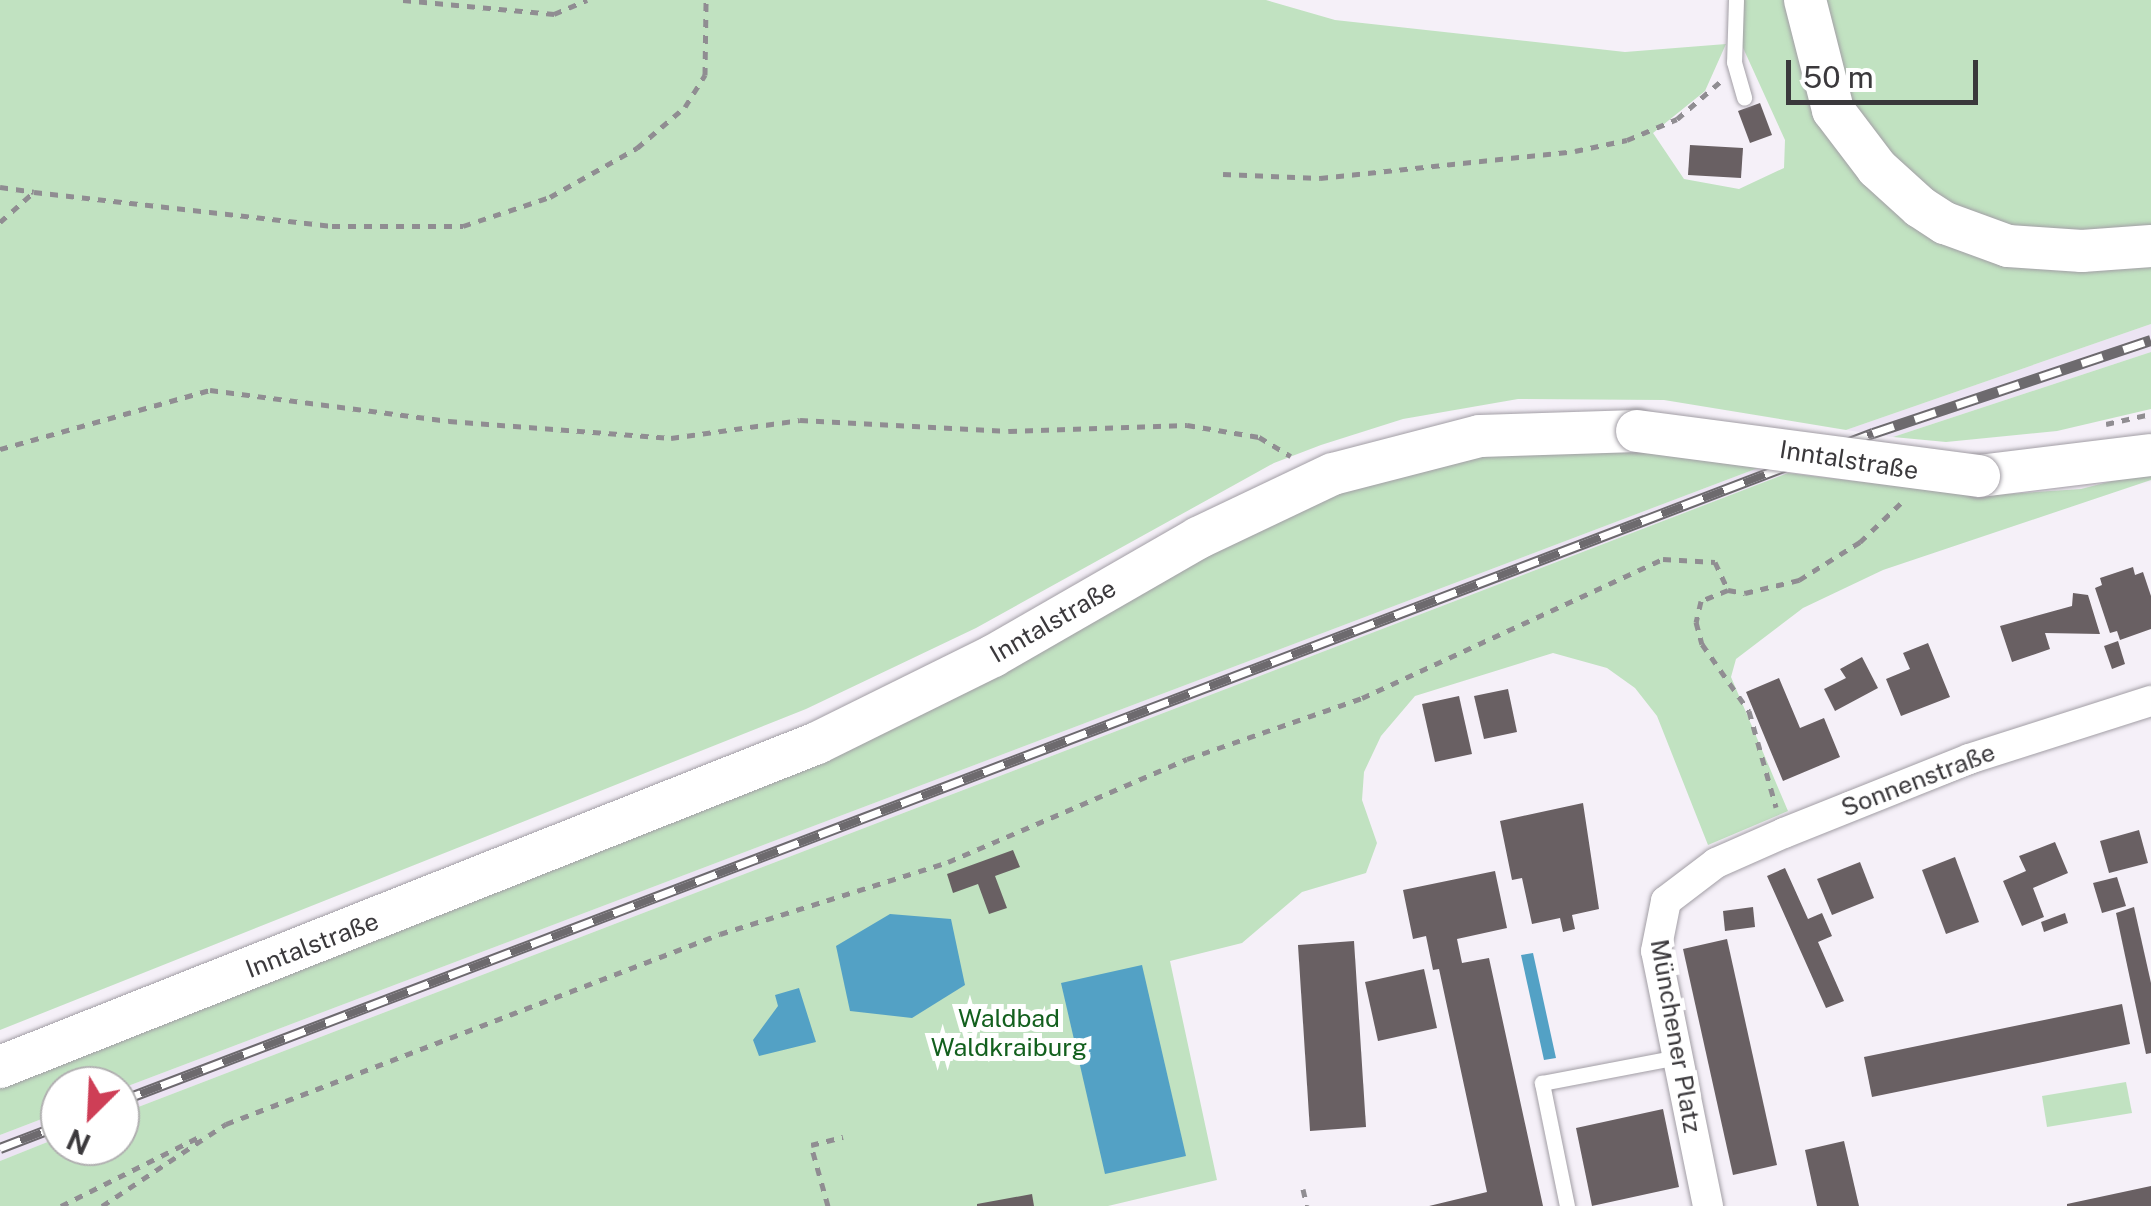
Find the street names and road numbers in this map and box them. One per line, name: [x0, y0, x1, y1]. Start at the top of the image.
street label: Inntalstraße: [1777, 434, 1921, 486]
street label: Inntalstraße: [985, 573, 1121, 669]
street label: Sonnenstraße: [1837, 737, 1999, 823]
street label: Inntalstraße: [241, 906, 383, 984]
street label: Münchener Platz: [1644, 937, 1708, 1135]

